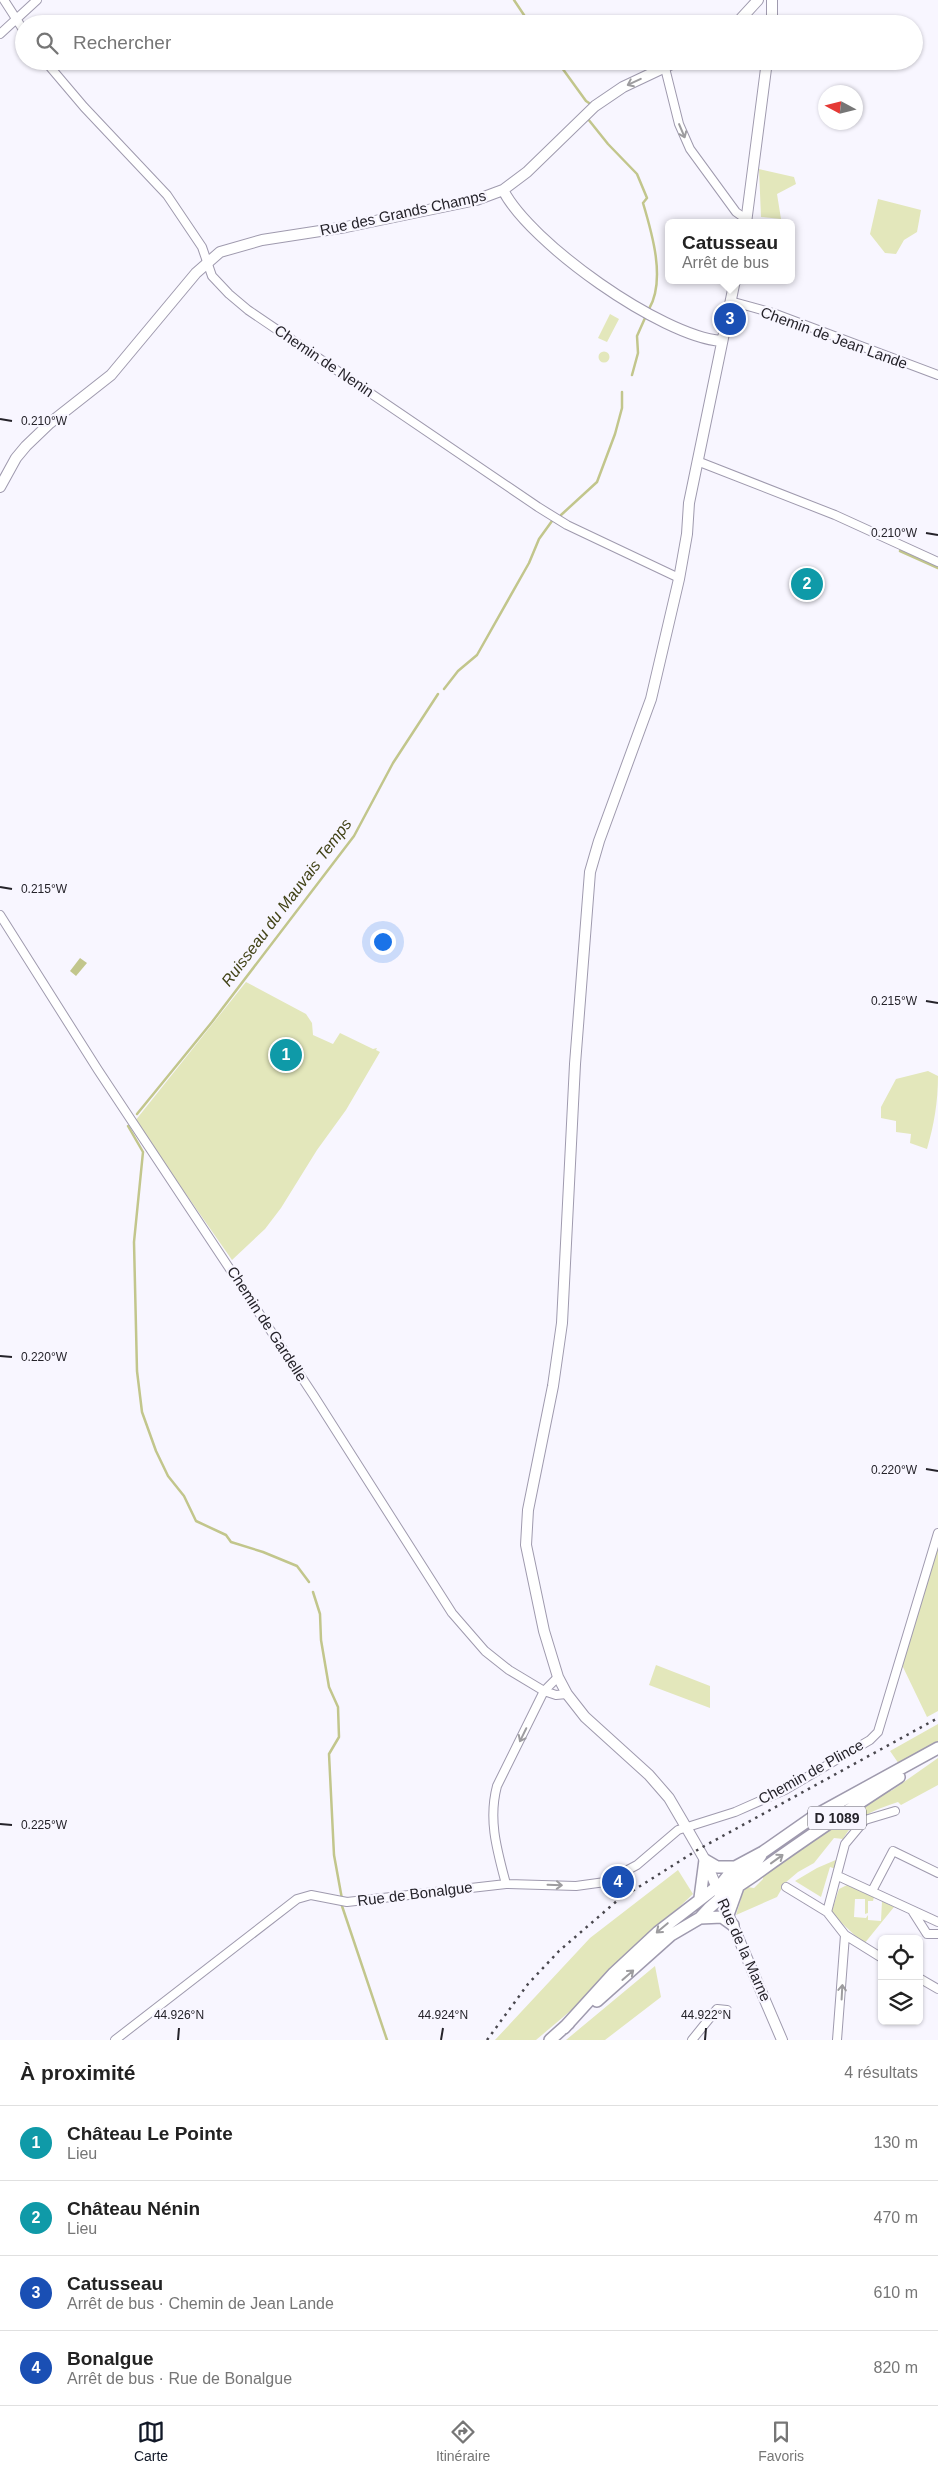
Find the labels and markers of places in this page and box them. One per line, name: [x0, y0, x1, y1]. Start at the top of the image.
pin: 3: [714, 300, 746, 338]
pin: 2: [791, 565, 823, 603]
pin: 1: [270, 1036, 302, 1074]
pin: 4: [602, 1863, 634, 1901]

